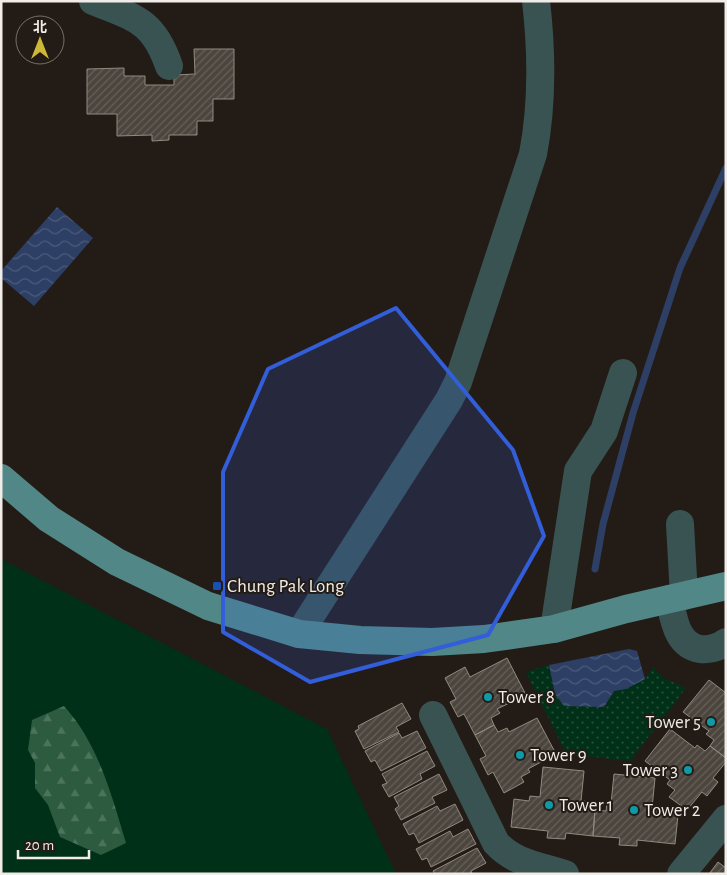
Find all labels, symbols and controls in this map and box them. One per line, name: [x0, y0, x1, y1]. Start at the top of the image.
north arrow: [15, 15, 65, 65]
text: 北: [33, 20, 47, 35]
place label: Chung Pak Long: [227, 577, 345, 596]
marker: Chung Pak Long: [211, 580, 223, 592]
place label: Tower 8: [498, 688, 555, 707]
marker: Tower 8: [482, 691, 494, 703]
place label: Tower 5: [645, 713, 701, 732]
marker: Tower 5: [705, 716, 717, 728]
place label: Tower 9: [530, 746, 587, 765]
marker: Tower 9: [514, 749, 526, 761]
place label: Tower 3: [622, 761, 678, 780]
marker: Tower 3: [682, 764, 694, 776]
place label: Tower 1: [559, 796, 613, 815]
marker: Tower 1: [543, 799, 555, 811]
place label: Tower 2: [644, 801, 701, 820]
marker: Tower 2: [628, 804, 640, 816]
scale bar: [18, 828, 89, 860]
text: 20 m: [25, 838, 54, 853]

